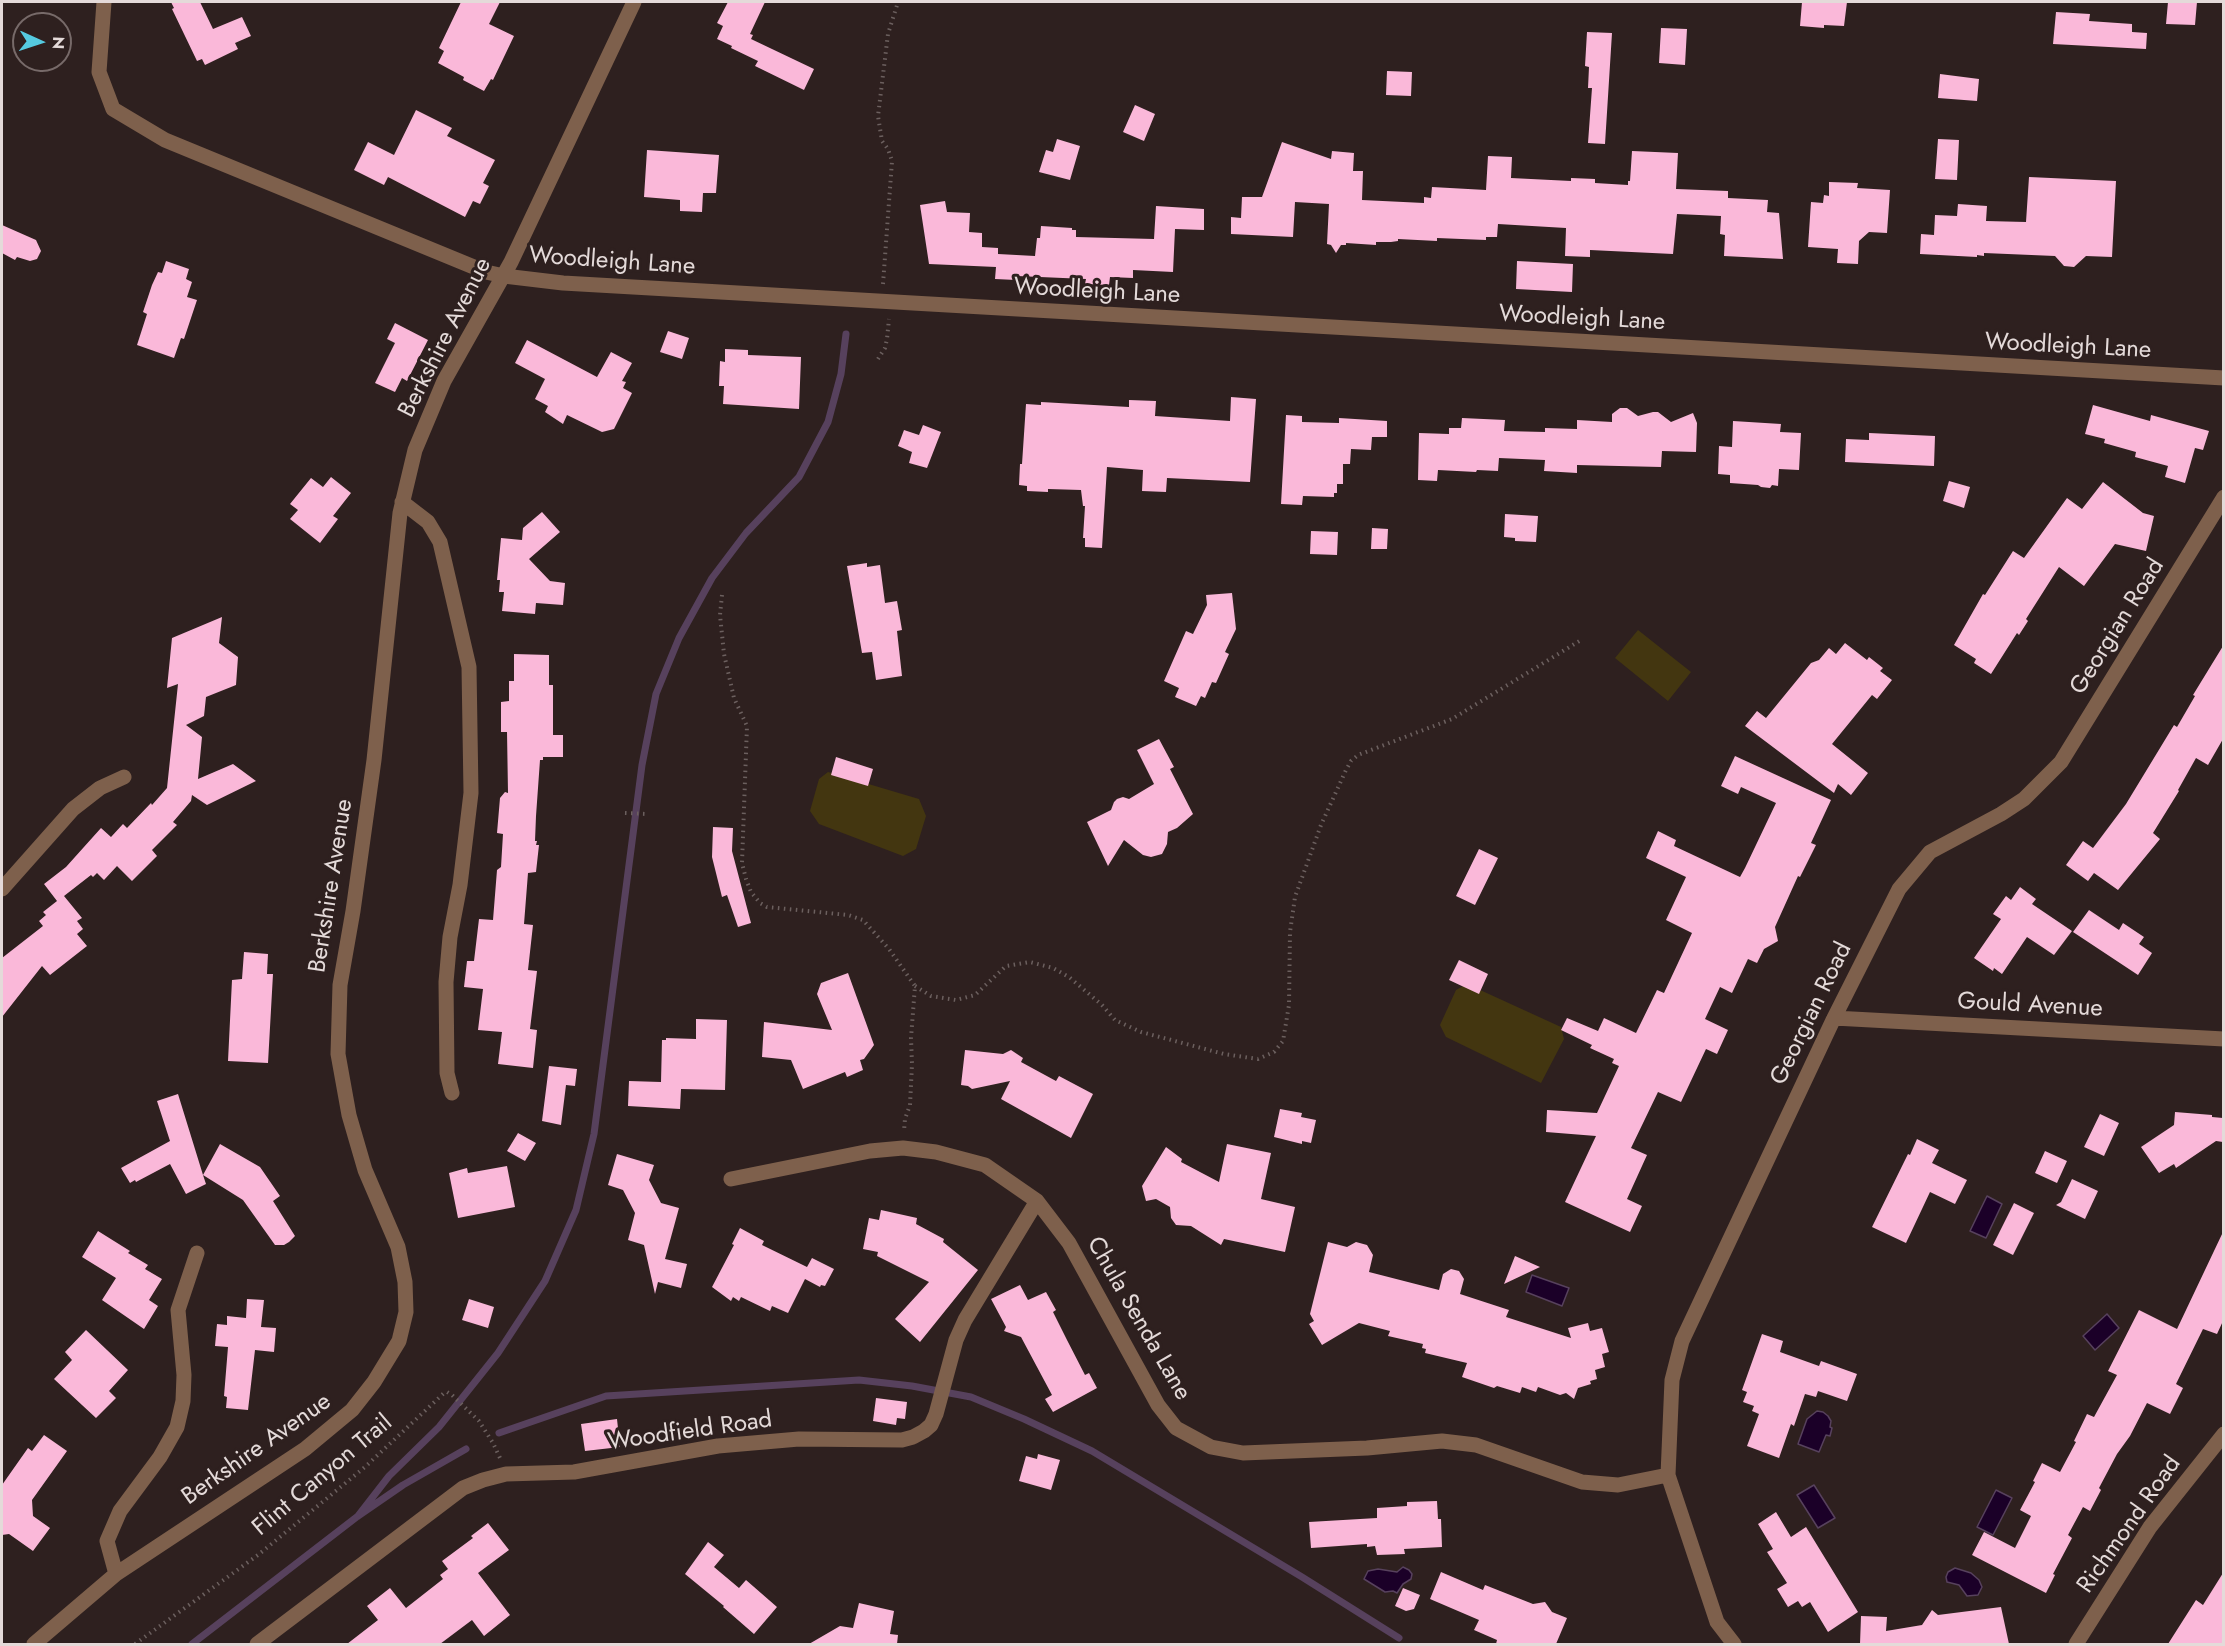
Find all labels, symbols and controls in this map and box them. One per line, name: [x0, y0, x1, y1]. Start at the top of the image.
north arrow: [12, 12, 72, 72]
text: N: [47, 36, 70, 50]
street label: Woodleigh Lane: [528, 242, 696, 282]
street label: Berkshire Avenue: [393, 253, 499, 423]
street label: Woodleigh Lane: [1013, 273, 1181, 311]
street label: Woodleigh Lane: [1498, 300, 1666, 338]
street label: Woodleigh Lane: [1984, 328, 2152, 366]
street label: Georgian Road: [2065, 554, 2171, 700]
street label: Berkshire Avenue: [304, 797, 360, 975]
street label: Georgian Road: [1765, 938, 1859, 1090]
street label: Gould Avenue: [1957, 988, 2103, 1024]
street label: Chula Senda Lane: [1080, 1232, 1196, 1406]
street label: Berkshire Avenue: [177, 1388, 337, 1512]
street label: Woodfield Road: [606, 1406, 774, 1458]
street label: Flint Canyon Trail: [247, 1409, 399, 1543]
street label: Richmond Road: [2072, 1451, 2188, 1599]

